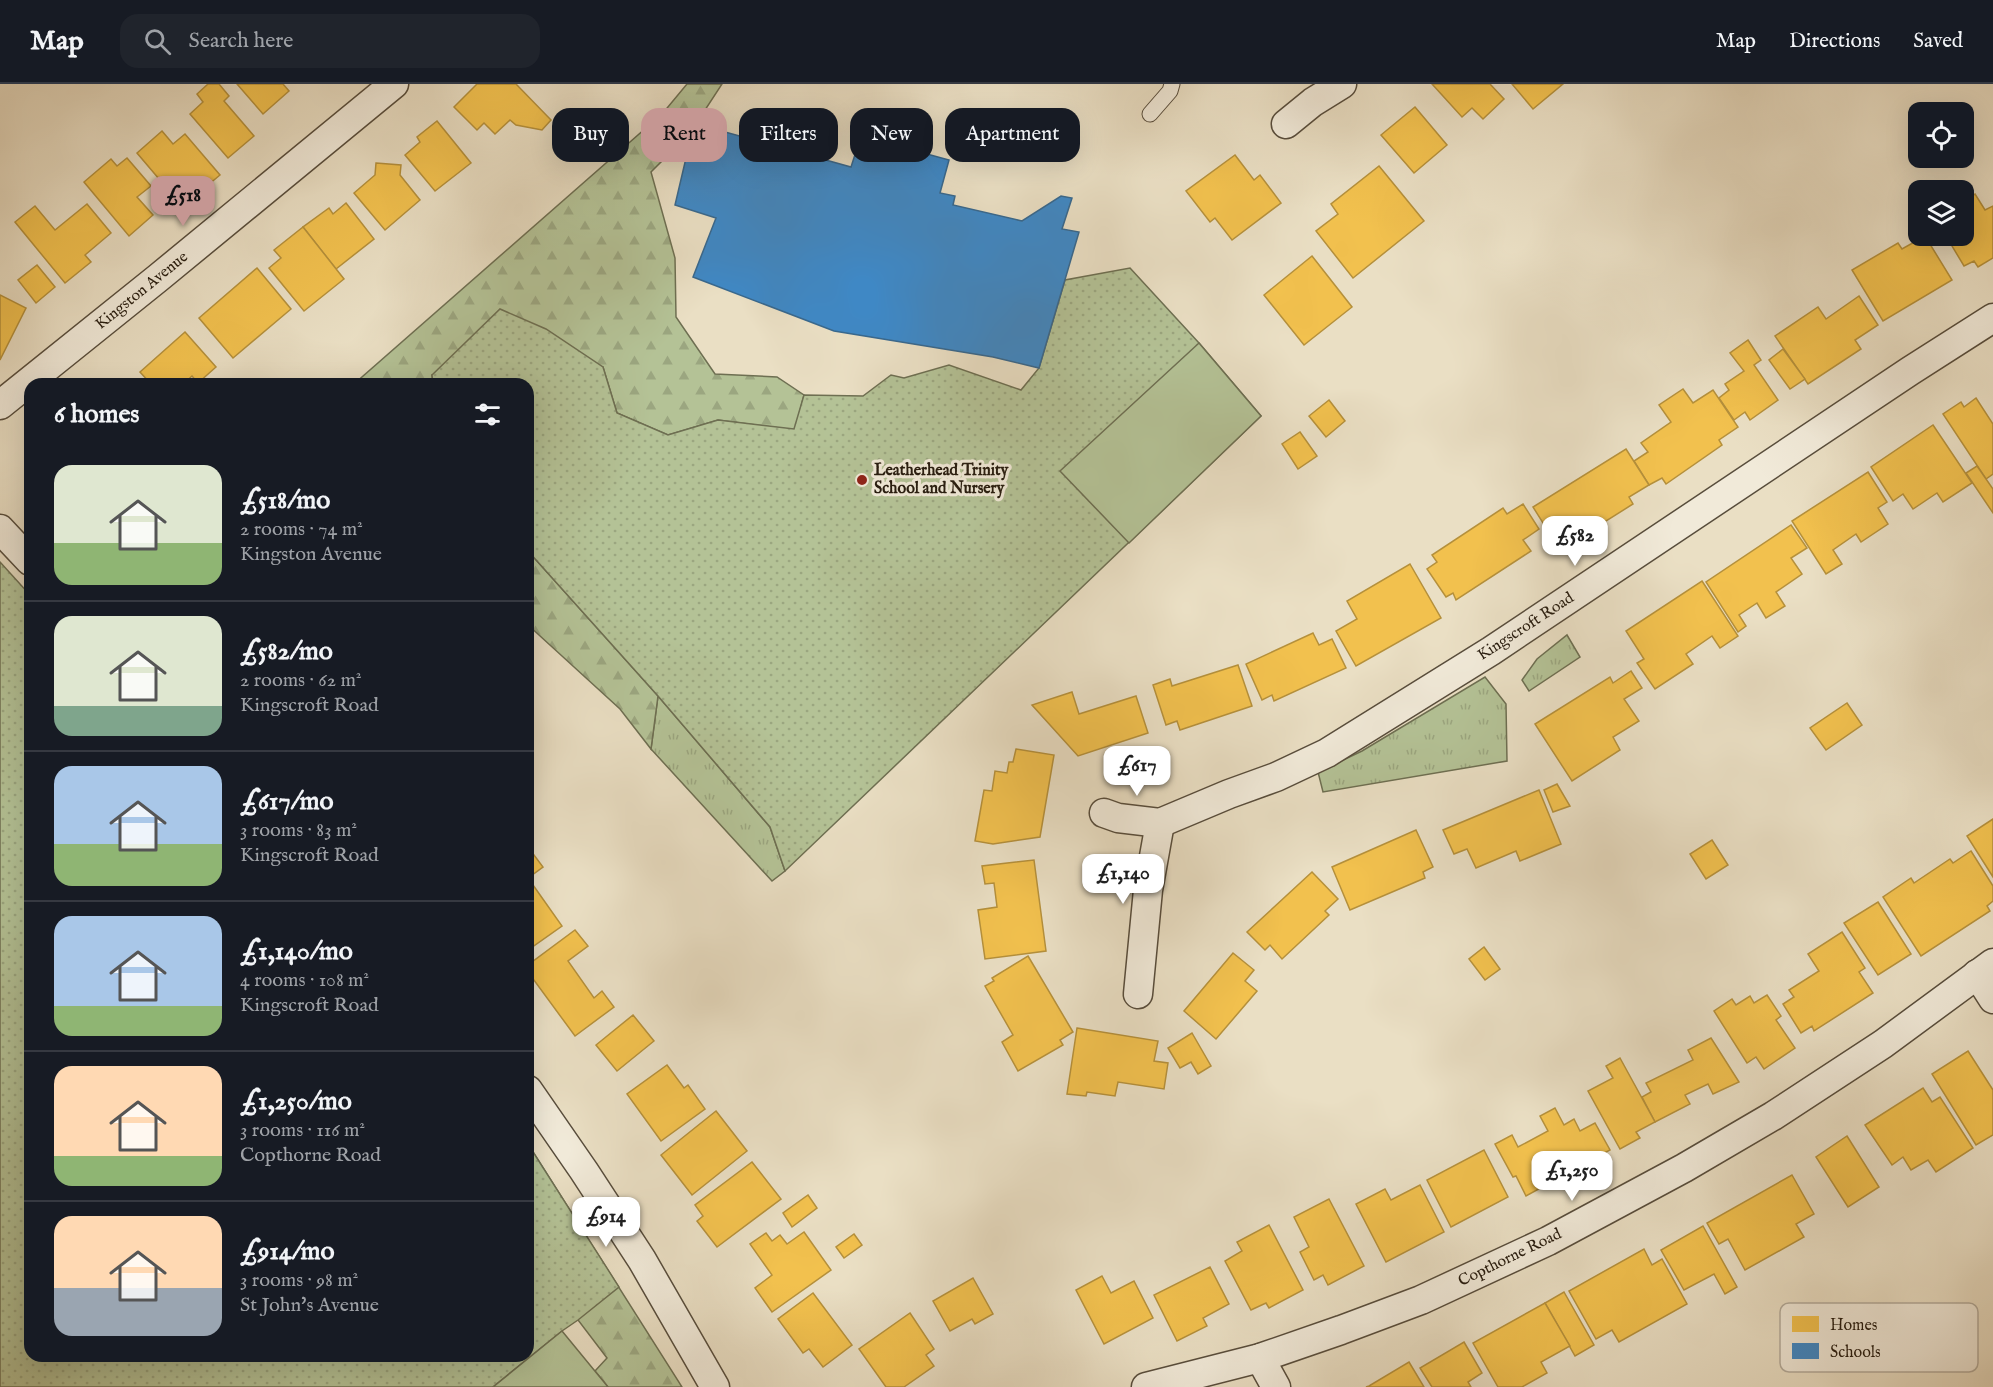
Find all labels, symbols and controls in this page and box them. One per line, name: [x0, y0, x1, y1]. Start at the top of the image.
search box: [120, 14, 540, 68]
text: Map: [30, 24, 84, 59]
icon: search: [141, 25, 174, 58]
text: Search here: [189, 27, 293, 55]
text: Map: [1716, 28, 1756, 55]
text: Directions: [1789, 28, 1880, 55]
text: Saved: [1913, 28, 1963, 55]
map controls: [1908, 102, 1974, 246]
button: locate: [1908, 102, 1974, 168]
chip: Buy: [552, 108, 629, 162]
chip: Rent: [641, 108, 727, 162]
chip: Filters: [739, 108, 838, 162]
chip: New: [850, 108, 933, 162]
chip: Apartment: [945, 108, 1080, 162]
pin: £518: [147, 176, 219, 227]
button: layers: [1908, 180, 1974, 246]
text: £518: [165, 183, 201, 208]
street label: Kingston Avenue: [92, 247, 192, 335]
text: 6 homes: [54, 398, 139, 431]
icon: filters: [471, 398, 504, 431]
place label: Leatherhead Trinity School and Nursery: [874, 461, 1009, 499]
marker: Leatherhead Trinity School and Nursery: [855, 473, 869, 487]
text: £518/mo: [240, 484, 330, 517]
icon: home: [102, 489, 174, 561]
pin: £582: [1539, 516, 1611, 567]
text: 2 rooms · 74 m²: [240, 517, 363, 542]
text: £582: [1556, 523, 1594, 548]
text: Kingston Avenue: [240, 542, 382, 567]
street label: Kingscroft Road: [1474, 588, 1578, 666]
text: £582/mo: [240, 635, 333, 668]
icon: home: [102, 640, 174, 712]
text: 2 rooms · 62 m²: [240, 668, 362, 693]
text: Kingscroft Road: [240, 693, 379, 718]
pin: £617: [1101, 746, 1173, 797]
text: £617: [1118, 753, 1156, 778]
text: £617/mo: [240, 785, 334, 818]
icon: home: [102, 790, 174, 862]
text: 3 rooms · 83 m²: [240, 818, 357, 843]
text: Kingscroft Road: [240, 843, 379, 868]
pin: £1,140: [1074, 854, 1172, 905]
text: £1,140: [1096, 861, 1150, 886]
text: £1,140/mo: [240, 935, 353, 968]
icon: home: [102, 940, 174, 1012]
text: 4 rooms · 108 m²: [240, 968, 369, 993]
text: Kingscroft Road: [240, 993, 379, 1018]
text: £1,250/mo: [240, 1085, 352, 1118]
icon: home: [102, 1090, 174, 1162]
text: 3 rooms · 116 m²: [240, 1118, 365, 1143]
text: Copthorne Road: [240, 1143, 381, 1168]
pin: £1,250: [1523, 1151, 1621, 1202]
text: £1,250: [1546, 1158, 1598, 1183]
pin: £914: [570, 1197, 642, 1248]
text: £914: [586, 1204, 626, 1229]
street label: Copthorne Road: [1455, 1224, 1565, 1292]
text: £914/mo: [240, 1235, 335, 1268]
icon: home: [102, 1240, 174, 1312]
text: 3 rooms · 98 m²: [240, 1268, 358, 1293]
text: St John's Avenue: [240, 1293, 379, 1318]
legend: [1780, 1303, 1978, 1372]
text: Homes: [1830, 1316, 1878, 1336]
text: Schools: [1830, 1343, 1881, 1363]

